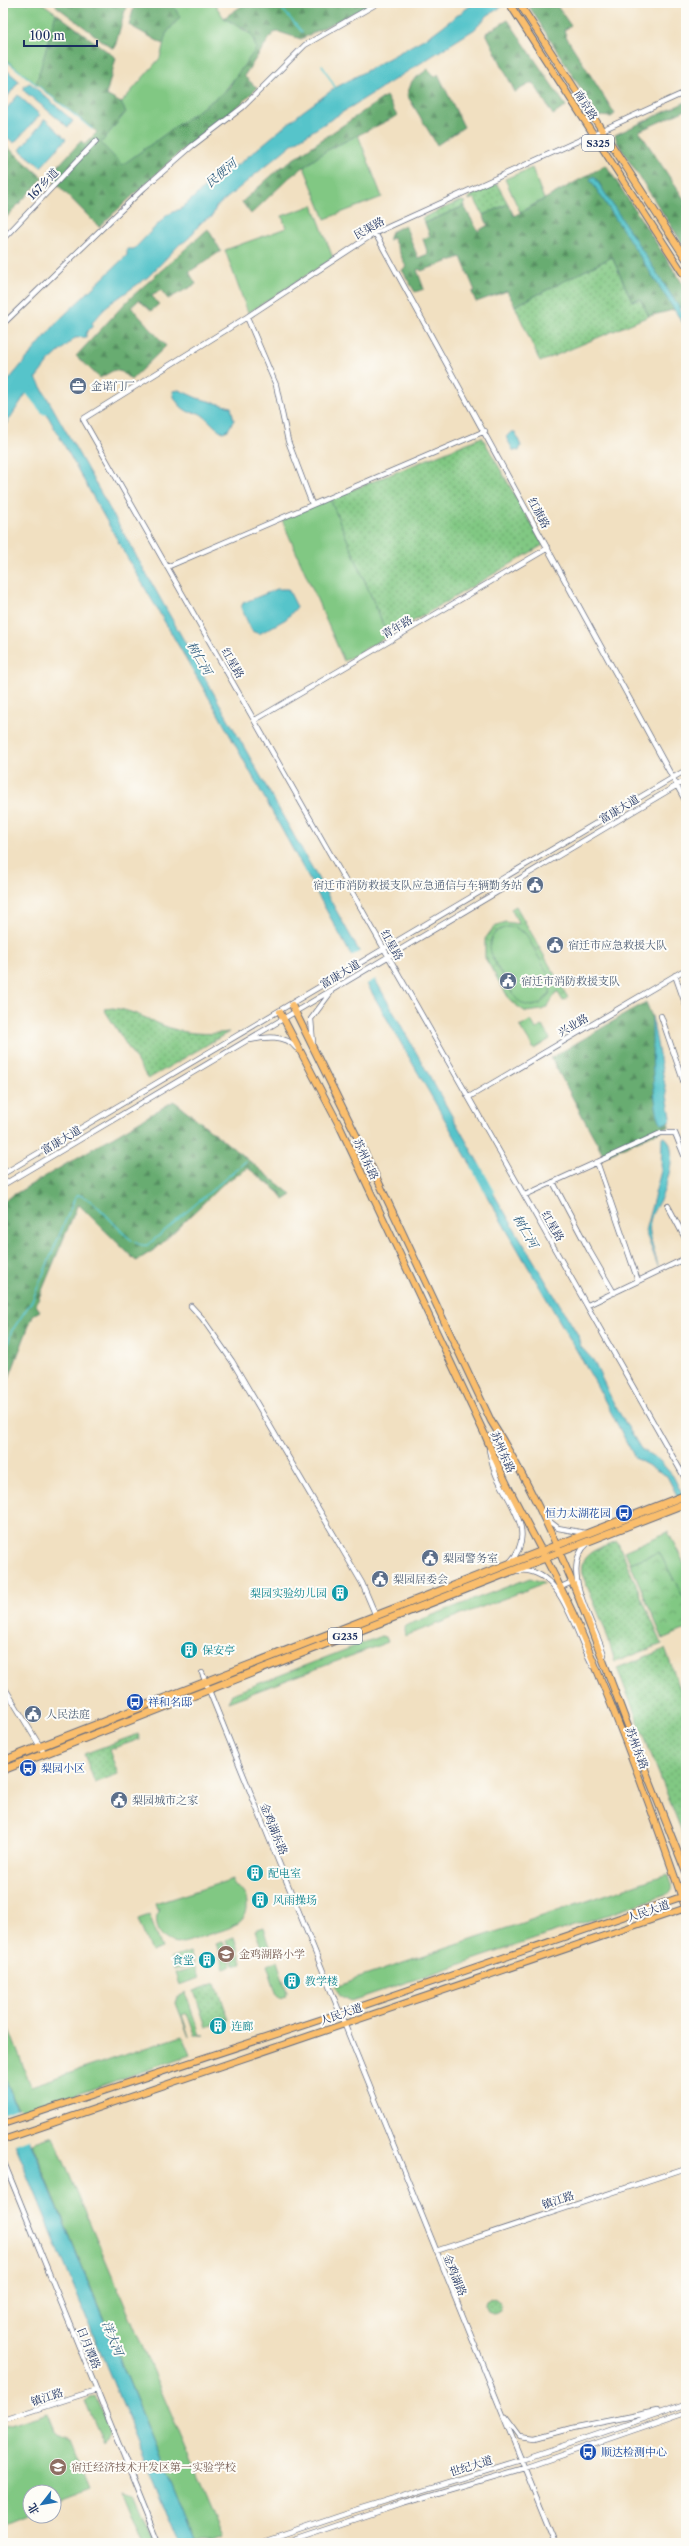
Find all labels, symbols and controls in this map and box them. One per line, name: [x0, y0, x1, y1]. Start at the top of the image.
scale bar: [24, 22, 97, 48]
text: 100 m: [30, 28, 65, 43]
street label: 南京路: [571, 87, 601, 123]
road number: S325: [582, 135, 614, 151]
water label: 民便河: [202, 154, 241, 190]
street label: 167乡道: [25, 165, 61, 203]
street label: 民渠路: [351, 214, 387, 242]
office icon: 金诺门厂: [68, 376, 88, 396]
place label: 金诺门厂: [91, 379, 135, 393]
street label: 红旗路: [525, 495, 553, 531]
street label: 青年路: [379, 613, 415, 641]
water label: 树仁河: [185, 639, 216, 679]
street label: 红星路: [219, 645, 247, 681]
street label: 富康大道: [597, 792, 641, 826]
public building icon: 宿迁市消防救援支队应急通信与车辆勤务站: [525, 875, 545, 895]
place label: 宿迁市消防救援支队应急通信与车辆勤务站: [313, 878, 522, 892]
street label: 红星路: [378, 927, 406, 963]
public building icon: 宿迁市应急救援大队: [545, 935, 565, 955]
place label: 宿迁市应急救援大队: [568, 938, 667, 952]
street label: 富康大道: [318, 957, 362, 991]
public building icon: 宿迁市消防救援支队: [498, 971, 518, 991]
place label: 宿迁市消防救援支队: [521, 974, 620, 988]
street label: 兴业路: [555, 1011, 591, 1039]
street label: 富康大道: [39, 1123, 83, 1157]
street label: 苏州东路: [350, 1136, 382, 1182]
street label: 红星路: [539, 1208, 567, 1244]
water label: 树仁河: [511, 1212, 542, 1252]
street label: 苏州东路: [488, 1429, 518, 1475]
bus stop icon: 恒力太湖花园: [614, 1503, 634, 1523]
place label: 恒力太湖花园: [545, 1506, 611, 1520]
public building icon: 梨园警务室: [420, 1548, 440, 1568]
place label: 梨园警务室: [443, 1551, 498, 1565]
public building icon: 梨园居委会: [370, 1569, 390, 1589]
place label: 梨园居委会: [393, 1572, 448, 1586]
building icon: 梨园实验幼儿园: [330, 1583, 350, 1603]
place label: 梨园实验幼儿园: [250, 1586, 327, 1600]
road number: G235: [328, 1628, 362, 1644]
building icon: 保安亭: [179, 1640, 199, 1660]
place label: 保安亭: [202, 1643, 235, 1657]
bus stop icon: 祥和名邸: [125, 1692, 145, 1712]
place label: 祥和名邸: [148, 1695, 192, 1709]
public building icon: 人民法庭: [23, 1704, 43, 1724]
place label: 人民法庭: [46, 1707, 90, 1721]
street label: 苏州东路: [623, 1725, 651, 1771]
bus stop icon: 梨园小区: [18, 1758, 38, 1778]
place label: 梨园小区: [41, 1761, 85, 1775]
public building icon: 梨园城市之家: [109, 1790, 129, 1810]
place label: 梨园城市之家: [132, 1793, 198, 1807]
street label: 金鸡湖东路: [257, 1801, 291, 1857]
building icon: 配电室: [245, 1863, 265, 1883]
place label: 配电室: [268, 1866, 301, 1880]
building icon: 风雨操场: [250, 1890, 270, 1910]
place label: 风雨操场: [273, 1893, 317, 1907]
street label: 人民大道: [625, 1897, 671, 1925]
school or university icon: 金鸡湖路小学: [216, 1944, 236, 1964]
place label: 金鸡湖路小学: [239, 1947, 305, 1961]
building icon: 食堂: [197, 1950, 217, 1970]
place label: 食堂: [172, 1953, 194, 1967]
building icon: 教学楼: [282, 1971, 302, 1991]
place label: 教学楼: [305, 1974, 338, 1988]
street label: 人民大道: [318, 2000, 364, 2028]
building icon: 连廊: [208, 2016, 228, 2036]
place label: 连廊: [231, 2019, 253, 2033]
street label: 镇江路: [540, 2188, 576, 2212]
street label: 金鸡湖路: [440, 2252, 470, 2298]
water label: 洋大河: [99, 2318, 127, 2359]
street label: 日月潭路: [74, 2325, 104, 2371]
street label: 镇江路: [29, 2385, 65, 2409]
bus stop icon: 顺达检测中心: [578, 2442, 598, 2462]
place label: 顺达检测中心: [601, 2445, 667, 2459]
street label: 世纪大道: [448, 2453, 494, 2479]
school or university icon: 宿迁经济技术开发区第一实验学校: [48, 2457, 68, 2477]
place label: 宿迁经济技术开发区第一实验学校: [71, 2460, 236, 2474]
north arrow: [22, 2484, 62, 2524]
text: 北: [25, 2501, 42, 2517]

